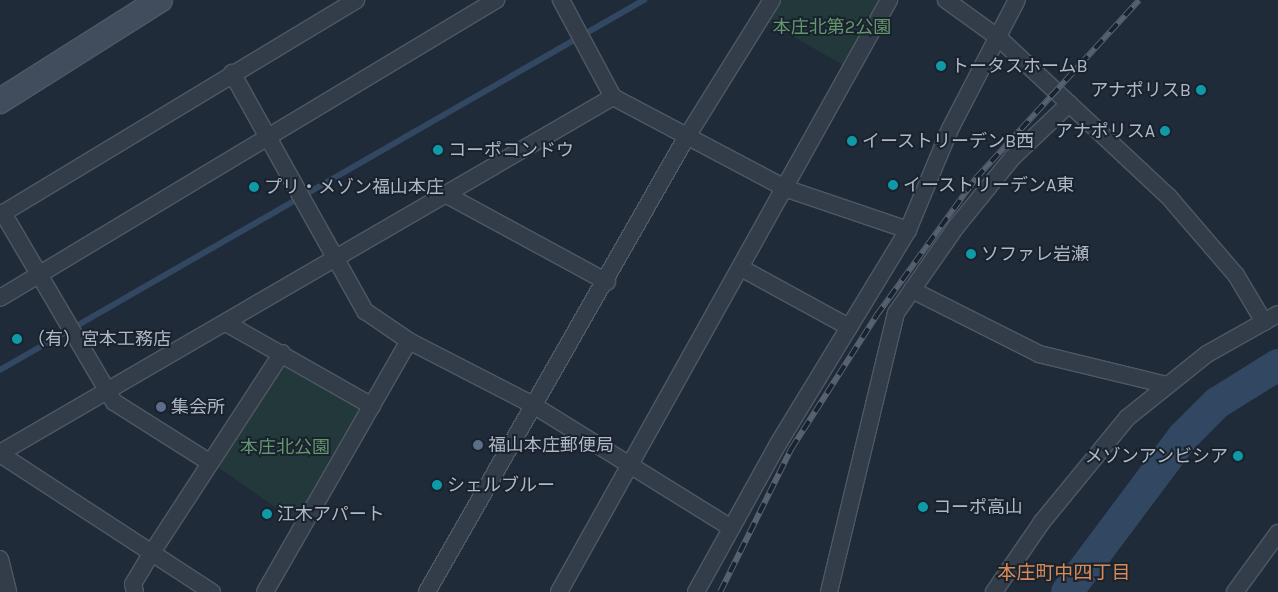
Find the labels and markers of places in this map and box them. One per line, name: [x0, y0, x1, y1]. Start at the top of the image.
place label: トータスホームB: [951, 55, 1088, 77]
marker: トータスホームB: [935, 60, 947, 72]
place label: アナポリスB: [1090, 79, 1191, 101]
marker: アナポリスB: [1195, 84, 1207, 96]
place label: アナポリスA: [1055, 120, 1155, 142]
marker: アナポリスA: [1159, 125, 1171, 137]
place label: イーストリーデンB西: [862, 130, 1035, 152]
marker: イーストリーデンB西: [846, 135, 858, 147]
place label: コーポコンドウ: [448, 139, 574, 161]
marker: コーポコンドウ: [432, 144, 444, 156]
place label: イーストリーデンA東: [903, 174, 1075, 196]
place label: プリ・メゾン福山本庄: [264, 176, 444, 198]
marker: イーストリーデンA東: [887, 179, 899, 191]
marker: プリ・メゾン福山本庄: [248, 181, 260, 193]
place label: ソファレ岩瀬: [981, 243, 1089, 265]
marker: ソファレ岩瀬: [965, 248, 977, 260]
place label: （有）宮本工務店: [27, 328, 171, 350]
marker: （有）宮本工務店: [11, 333, 23, 345]
place label: 集会所: [171, 396, 225, 418]
marker: 集会所: [155, 401, 167, 413]
place label: 福山本庄郵便局: [488, 434, 614, 456]
marker: 福山本庄郵便局: [472, 439, 484, 451]
place label: メゾンアンビシア: [1084, 445, 1228, 467]
marker: メゾンアンビシア: [1232, 450, 1244, 462]
place label: シェルブルー: [447, 474, 555, 496]
marker: シェルブルー: [431, 479, 443, 491]
place label: コーポ高山: [933, 496, 1023, 518]
marker: コーポ高山: [917, 501, 929, 513]
place label: 江木アパート: [277, 503, 385, 525]
marker: 江木アパート: [261, 508, 273, 520]

